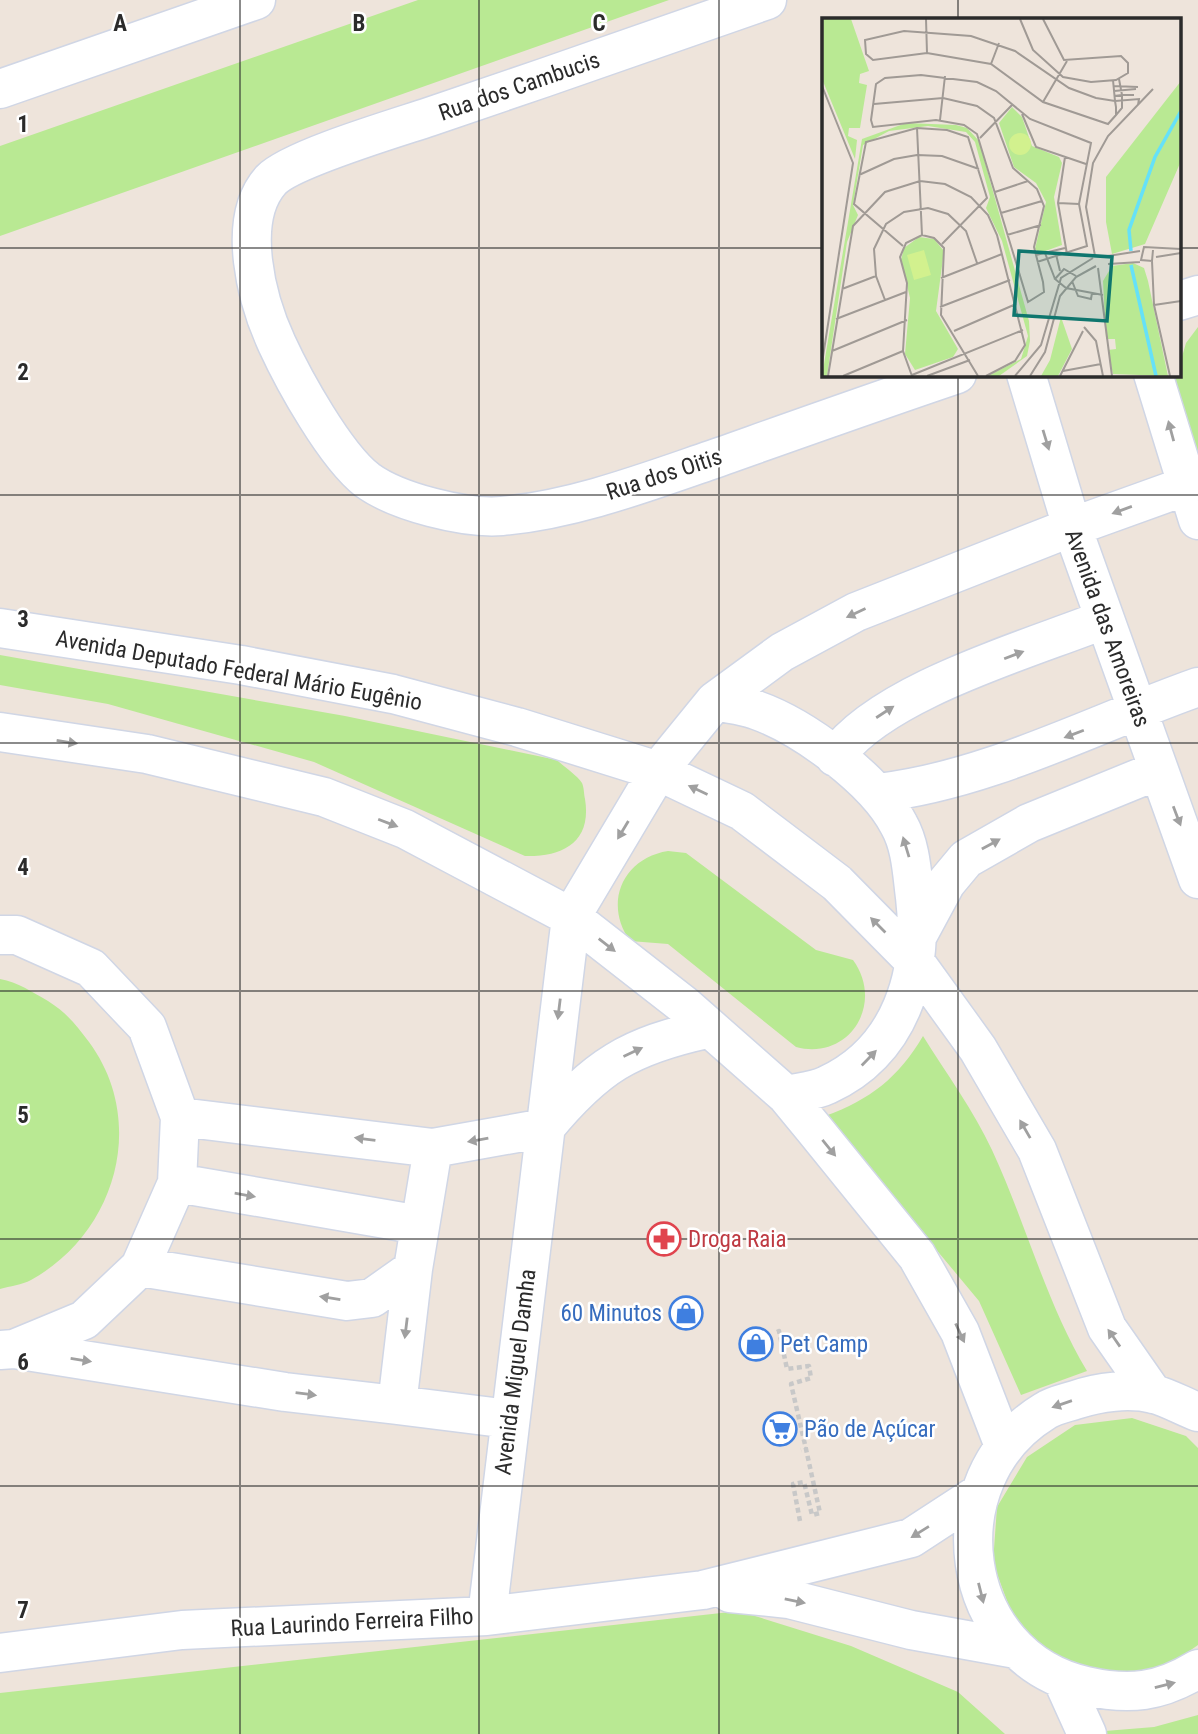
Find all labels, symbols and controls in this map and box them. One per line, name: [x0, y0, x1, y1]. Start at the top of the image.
text: A: [113, 10, 127, 37]
text: B: [353, 10, 365, 37]
text: C: [592, 10, 606, 37]
inset map: [822, 18, 1180, 376]
street label: Rua dos Cambucis: [435, 46, 603, 127]
text: 1: [17, 111, 29, 138]
text: 2: [17, 359, 29, 386]
one-way arrow: [1165, 420, 1176, 442]
one-way arrow: [1041, 429, 1051, 450]
street label: Rua dos Oitis: [603, 443, 725, 506]
one-way arrow: [1111, 504, 1132, 515]
street label: Avenida das Amoreiras: [1059, 526, 1156, 731]
text: 3: [17, 606, 29, 633]
one-way arrow: [846, 607, 866, 619]
street label: Avenida Deputado Federal Mário Eugênio: [54, 625, 424, 716]
one-way arrow: [1003, 649, 1024, 660]
one-way arrow: [875, 705, 895, 718]
one-way arrow: [1064, 728, 1085, 739]
one-way arrow: [57, 737, 79, 748]
one-way arrow: [688, 784, 708, 796]
one-way arrow: [1172, 806, 1183, 827]
one-way arrow: [377, 817, 398, 828]
one-way arrow: [617, 820, 629, 839]
one-way arrow: [901, 836, 911, 857]
one-way arrow: [981, 838, 1001, 850]
text: 4: [17, 854, 29, 881]
one-way arrow: [870, 917, 887, 934]
one-way arrow: [598, 938, 616, 952]
one-way arrow: [554, 998, 565, 1020]
one-way arrow: [622, 1046, 643, 1057]
one-way arrow: [860, 1049, 877, 1066]
text: 5: [17, 1102, 29, 1129]
one-way arrow: [1019, 1119, 1031, 1139]
one-way arrow: [354, 1134, 376, 1145]
one-way arrow: [467, 1134, 489, 1145]
one-way arrow: [822, 1139, 837, 1157]
one-way arrow: [234, 1190, 256, 1201]
pharmacy icon: Droga Raia: [645, 1220, 683, 1258]
place label: Droga Raia: [688, 1226, 787, 1253]
street label: Avenida Miguel Damha: [489, 1268, 542, 1477]
one-way arrow: [319, 1292, 341, 1303]
shop icon: 60 Minutos: [667, 1294, 705, 1332]
place label: 60 Minutos: [560, 1300, 662, 1327]
one-way arrow: [400, 1317, 411, 1339]
one-way arrow: [955, 1323, 966, 1344]
shop icon: Pet Camp: [737, 1325, 775, 1363]
one-way arrow: [1107, 1329, 1121, 1347]
place label: Pet Camp: [780, 1331, 868, 1358]
text: 6: [17, 1349, 29, 1376]
one-way arrow: [70, 1355, 92, 1366]
one-way arrow: [295, 1389, 317, 1400]
one-way arrow: [1052, 1399, 1073, 1410]
supermarket icon: Pão de Açúcar: [761, 1410, 799, 1448]
place label: Pão de Açúcar: [804, 1416, 936, 1443]
one-way arrow: [910, 1526, 929, 1539]
one-way arrow: [976, 1582, 987, 1604]
one-way arrow: [784, 1596, 806, 1607]
text: 7: [17, 1597, 29, 1624]
street label: Rua Laurindo Ferreira Filho: [230, 1603, 474, 1642]
one-way arrow: [1154, 1679, 1176, 1690]

